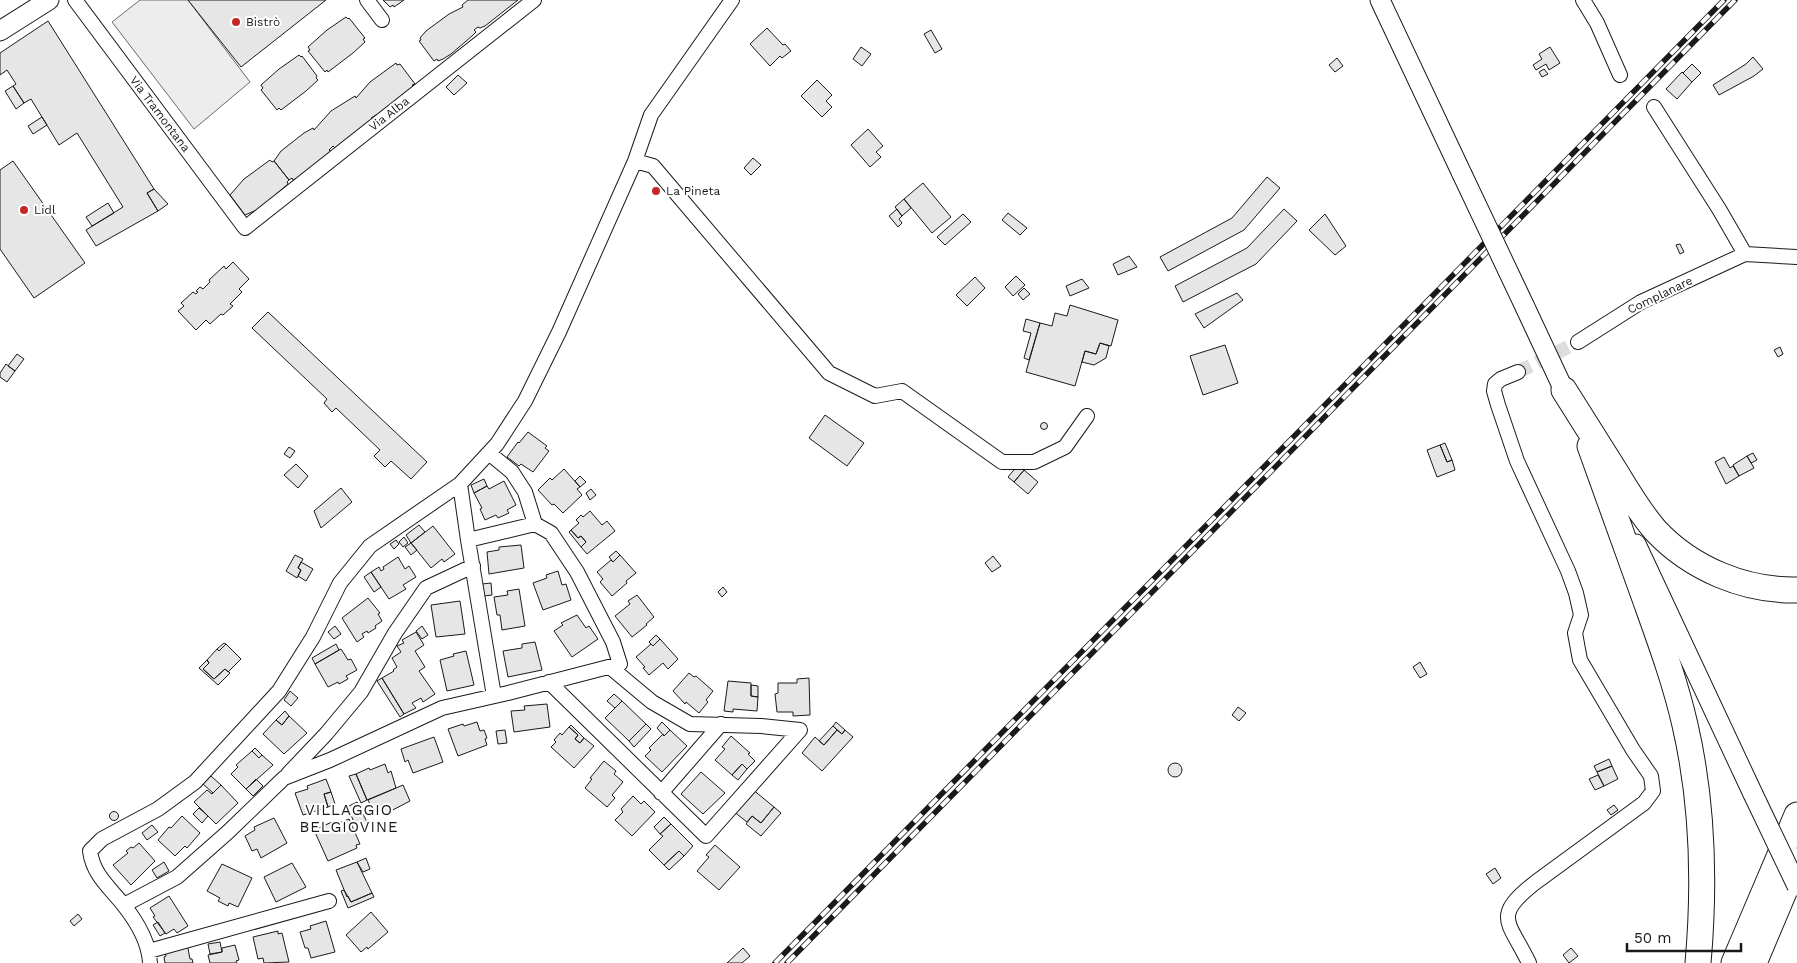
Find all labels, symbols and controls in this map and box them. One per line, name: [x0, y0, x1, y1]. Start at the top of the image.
place label: Bistrò: [246, 15, 280, 29]
marker: Bistrò: [230, 16, 242, 28]
street label: Via Tramontana: [127, 73, 193, 155]
street label: Via Alba: [366, 94, 412, 134]
place label: La Pineta: [666, 184, 720, 198]
marker: La Pineta: [650, 185, 662, 197]
place label: Lidl: [34, 203, 56, 217]
marker: Lidl: [18, 204, 30, 216]
street label: Complanare: [1625, 273, 1695, 317]
district label: VILLAGGIO BELGIOVINE: [299, 801, 399, 836]
scale bar: [1627, 920, 1741, 952]
text: 50 m: [1634, 929, 1671, 947]

